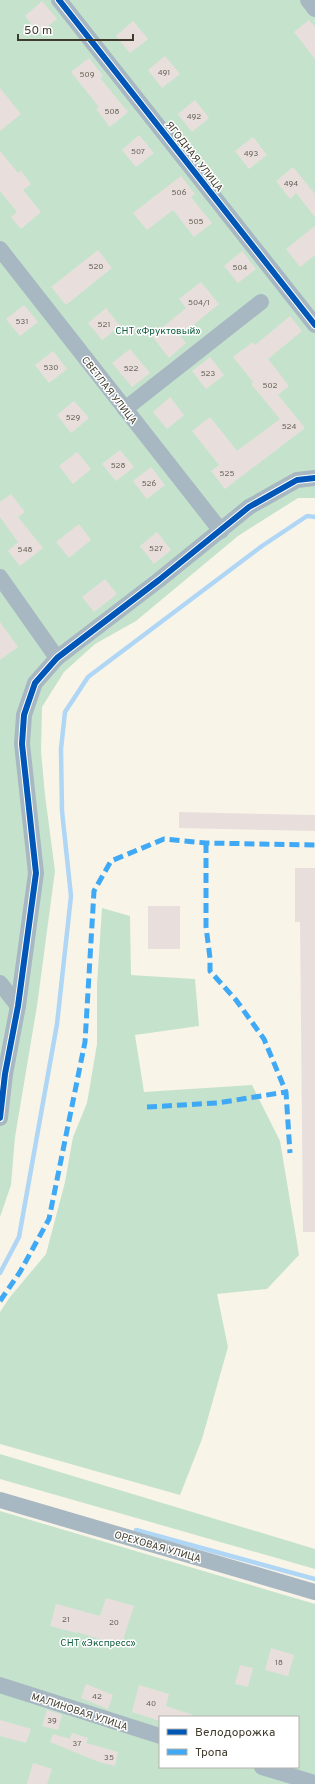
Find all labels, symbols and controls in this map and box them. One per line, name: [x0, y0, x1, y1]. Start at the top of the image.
scale bar: [18, 16, 133, 42]
text: 50 m: [24, 23, 52, 39]
house number: 491: [158, 68, 170, 78]
house number: 509: [80, 70, 95, 80]
house number: 508: [105, 107, 120, 117]
house number: 492: [187, 112, 201, 122]
street label: ЯГОДНАЯ УЛИЦА: [162, 119, 226, 195]
house number: 507: [131, 147, 145, 157]
house number: 493: [244, 149, 258, 159]
house number: 494: [284, 179, 298, 189]
house number: 506: [172, 188, 187, 198]
house number: 505: [188, 217, 204, 227]
house number: 520: [89, 262, 103, 272]
house number: 504: [232, 263, 248, 273]
house number: 504/1: [188, 298, 210, 308]
house number: 531: [16, 317, 28, 327]
house number: 521: [98, 320, 110, 330]
park label: СНТ «Фруктовый»: [115, 325, 201, 338]
street label: СВЕТЛАЯ УЛИЦА: [78, 354, 140, 428]
house number: 530: [44, 363, 58, 373]
house number: 522: [124, 364, 138, 374]
house number: 523: [201, 369, 216, 379]
house number: 502: [263, 381, 278, 391]
house number: 529: [66, 413, 81, 423]
house number: 524: [282, 422, 296, 432]
house number: 528: [111, 461, 125, 471]
house number: 525: [220, 469, 234, 479]
house number: 526: [142, 479, 157, 489]
house number: 527: [149, 544, 163, 554]
house number: 548: [18, 545, 33, 555]
street label: ОРЕХОВАЯ УЛИЦА: [113, 1529, 203, 1566]
house number: 21: [62, 1615, 70, 1625]
house number: 20: [109, 1618, 119, 1628]
park label: СНТ «Экспресс»: [60, 1637, 136, 1650]
house number: 18: [275, 1658, 283, 1668]
street label: МАЛИНОВАЯ УЛИЦА: [30, 1691, 130, 1734]
house number: 42: [92, 1692, 102, 1702]
house number: 40: [146, 1699, 156, 1709]
house number: 39: [47, 1716, 57, 1726]
legend: [159, 1716, 299, 1768]
text: Велодорожка: [195, 1725, 275, 1741]
house number: 37: [73, 1739, 81, 1749]
text: Тропа: [195, 1745, 228, 1761]
house number: 35: [104, 1753, 114, 1763]

